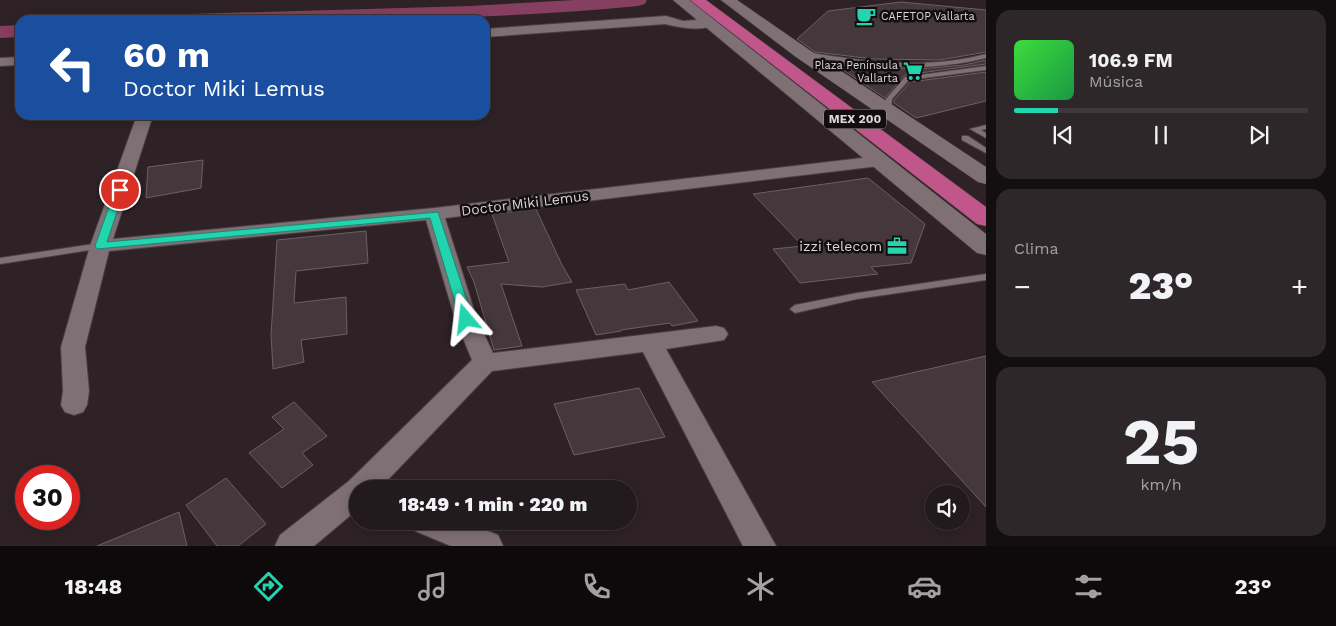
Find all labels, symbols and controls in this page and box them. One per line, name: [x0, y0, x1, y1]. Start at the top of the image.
cafe icon: CAFETOP Vallarta: [855, 5, 877, 27]
place label: CAFETOP Vallarta: [881, 10, 975, 23]
text: 60 m: [123, 34, 210, 76]
icon: left: [40, 35, 105, 100]
text: 106.9 FM: [1089, 49, 1173, 72]
place label: Plaza Península Vallarta: [814, 59, 898, 85]
supermarket icon: Plaza Península Vallarta: [902, 60, 924, 82]
text: Música: [1089, 72, 1143, 91]
text: Doctor Miki Lemus: [123, 76, 325, 101]
road number: MEX 200: [824, 110, 886, 128]
icon: previous: [1049, 121, 1077, 149]
icon: pause: [1147, 121, 1175, 149]
icon: next: [1245, 121, 1273, 149]
pin: [99, 169, 141, 211]
icon: arrive: [106, 176, 134, 204]
street label: Doctor Miki Lemus: [460, 187, 590, 219]
office icon: izzi telecom: [886, 235, 908, 257]
place label: izzi telecom: [799, 238, 882, 254]
text: Clima: [1014, 239, 1058, 258]
text: 23°: [1129, 264, 1193, 308]
text: −: [1014, 270, 1031, 303]
text: +: [1291, 270, 1308, 303]
position arrow: [439, 292, 491, 344]
text: 25: [1123, 404, 1199, 480]
speed limit sign: 30: [15, 465, 80, 530]
text: km/h: [1140, 475, 1182, 494]
map controls: [925, 485, 970, 530]
button: sound: [925, 485, 970, 530]
text: 18:49 · 1 min · 220 m: [399, 493, 587, 516]
icon: directions: [251, 569, 286, 604]
icon: music: [415, 569, 450, 604]
icon: phone: [579, 569, 614, 604]
icon: climate: [743, 569, 778, 604]
icon: car: [907, 569, 942, 604]
icon: filters: [1071, 569, 1106, 604]
text: 18:48: [64, 574, 122, 599]
text: 23°: [1235, 574, 1272, 599]

